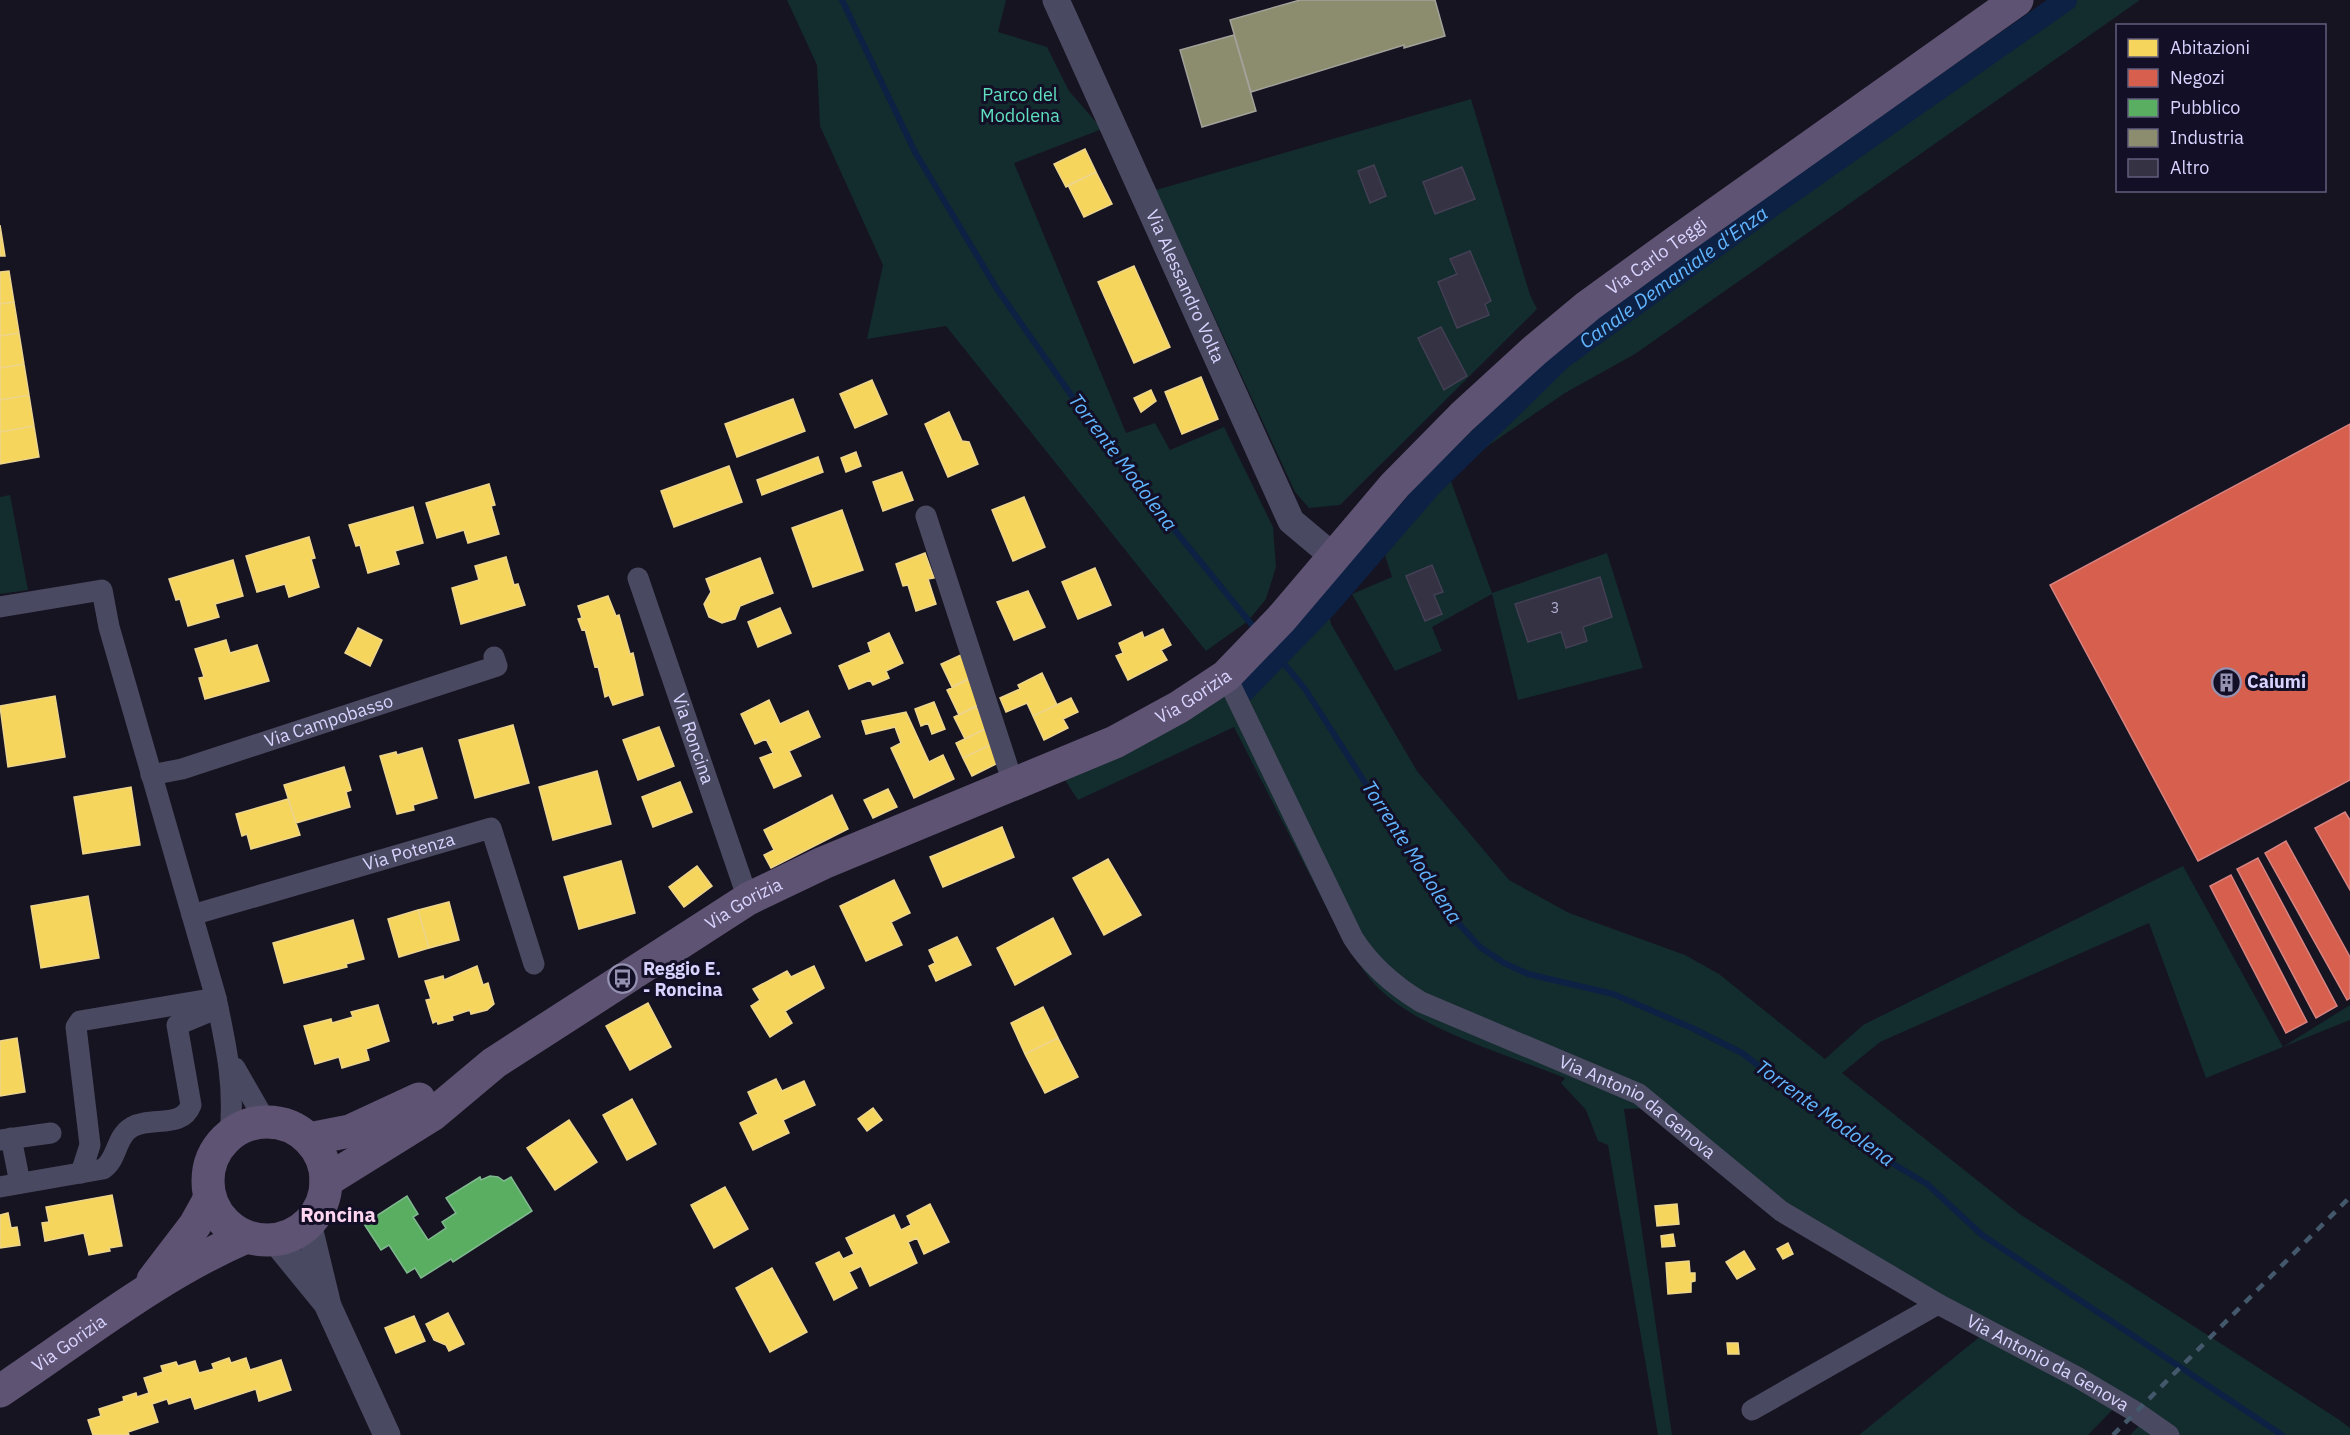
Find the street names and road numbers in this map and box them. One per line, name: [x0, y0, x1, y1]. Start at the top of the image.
street label: Via Alessandro Volta: [1141, 206, 1230, 367]
street label: Via Carlo Teggi: [1602, 212, 1711, 300]
street label: Via Gorizia: [1151, 664, 1236, 729]
street label: Via Campobasso: [261, 689, 396, 752]
street label: Via Roncina: [667, 690, 720, 787]
street label: Via Potenza: [360, 827, 458, 876]
street label: Via Gorizia: [700, 872, 786, 935]
street label: Via Antonio da Genova: [1556, 1050, 1721, 1164]
street label: Via Gorizia: [27, 1309, 111, 1377]
street label: Via Antonio da Genova: [1963, 1309, 2134, 1416]

